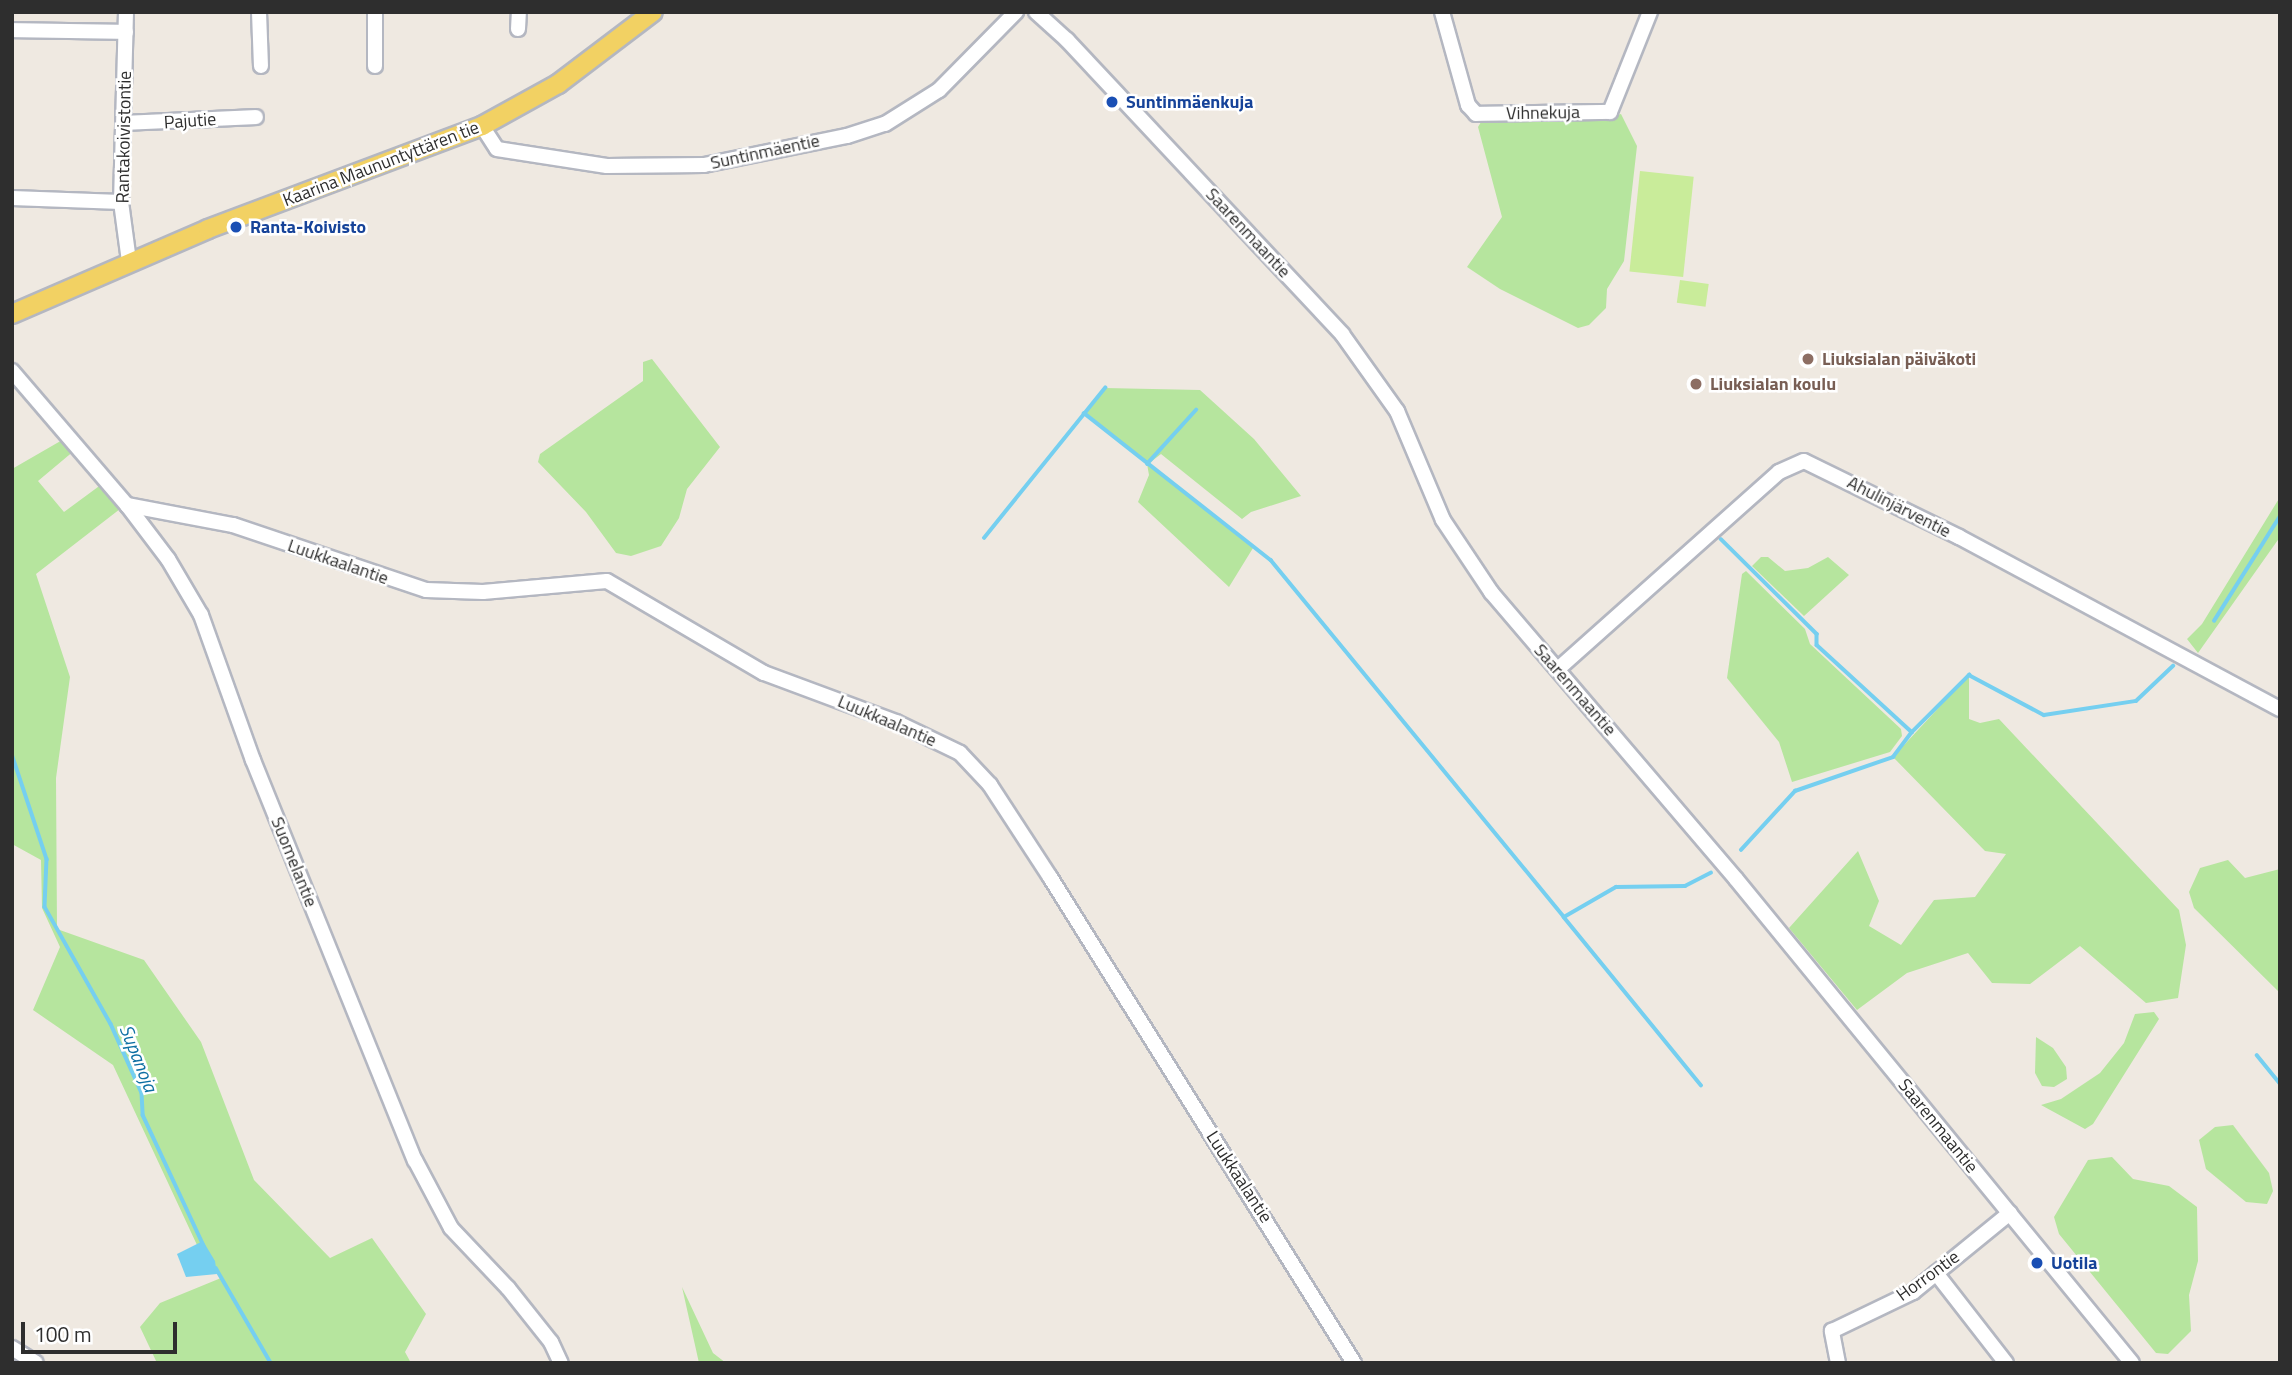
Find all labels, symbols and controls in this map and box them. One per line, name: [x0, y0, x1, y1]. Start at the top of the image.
street label: Rantakoivistontie: [112, 71, 136, 203]
place label: Suntinmäenkuja: [1126, 91, 1253, 113]
marker: Suntinmäenkuja: [1104, 94, 1120, 110]
street label: Vihnekuja: [1506, 102, 1580, 124]
street label: Pajutie: [163, 108, 217, 134]
street label: Kaarina Maununtyttären tie: [280, 117, 482, 211]
street label: Suntinmäentie: [708, 130, 822, 174]
street label: Saarenmaantie: [1201, 184, 1295, 282]
place label: Ranta-Koivisto: [250, 216, 366, 238]
marker: Ranta-Koivisto: [228, 219, 244, 235]
place label: Liuksialan päiväkoti: [1822, 348, 1976, 370]
marker: Liuksialan päiväkoti: [1800, 351, 1816, 367]
place label: Liuksialan koulu: [1710, 373, 1836, 395]
marker: Liuksialan koulu: [1688, 376, 1704, 392]
street label: Ahulinjärventie: [1844, 472, 1954, 542]
street label: Luukkaalantie: [285, 535, 391, 589]
street label: Saarenmaantie: [1529, 640, 1621, 740]
street label: Luukkaalantie: [834, 691, 940, 751]
street label: Suomelantie: [266, 814, 322, 910]
water label: Supanoja: [115, 1021, 163, 1095]
street label: Saarenmaantie: [1894, 1075, 1982, 1177]
street label: Luukkaalantie: [1201, 1127, 1277, 1227]
street label: Horrontie: [1892, 1246, 1964, 1306]
place label: Uotila: [2051, 1252, 2098, 1274]
marker: Uotila: [2029, 1255, 2045, 1271]
scale bar: [24, 1308, 180, 1352]
text: 100 m: [34, 1318, 91, 1350]

